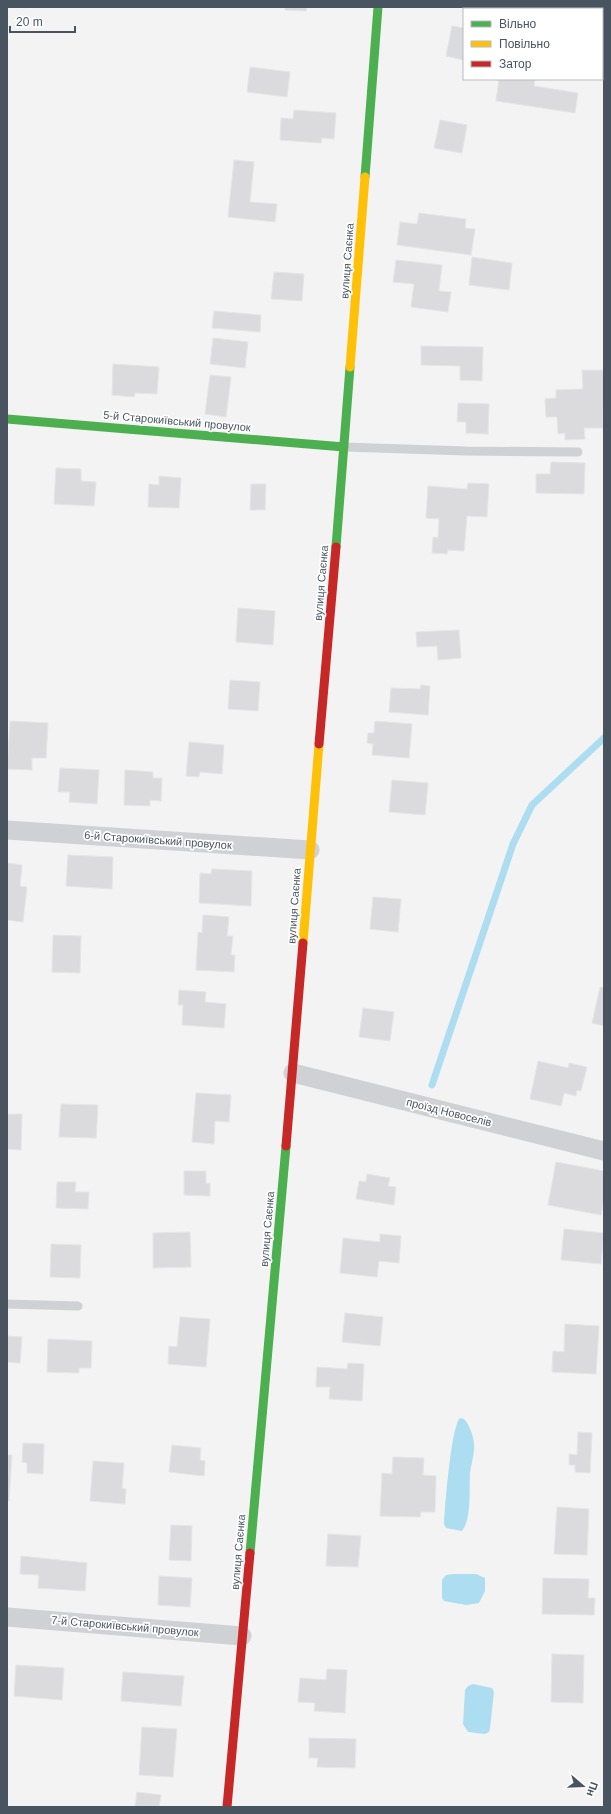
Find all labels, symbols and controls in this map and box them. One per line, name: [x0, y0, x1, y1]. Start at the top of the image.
scale bar: [10, 8, 75, 34]
legend: [463, 8, 603, 80]
text: 20 m: [16, 15, 43, 29]
text: Вільно: [499, 17, 537, 31]
text: Повільно: [499, 37, 550, 51]
text: Затор: [499, 57, 532, 71]
street label: вулиця Саєнка: [338, 222, 356, 299]
street label: 5-й Старокиївський провулок: [103, 409, 251, 433]
street label: вулиця Саєнка: [312, 544, 330, 621]
street label: 6-й Старокиївський провулок: [84, 829, 232, 851]
street label: вулиця Саєнка: [285, 867, 303, 944]
street label: проїзд Новоселів: [405, 1096, 493, 1128]
street label: вулиця Саєнка: [258, 1190, 276, 1267]
street label: вулиця Саєнка: [229, 1513, 247, 1590]
street label: 7-й Старокиївський провулок: [51, 1614, 199, 1638]
north arrow: [563, 1766, 603, 1806]
text: Пн: [584, 1780, 600, 1798]

